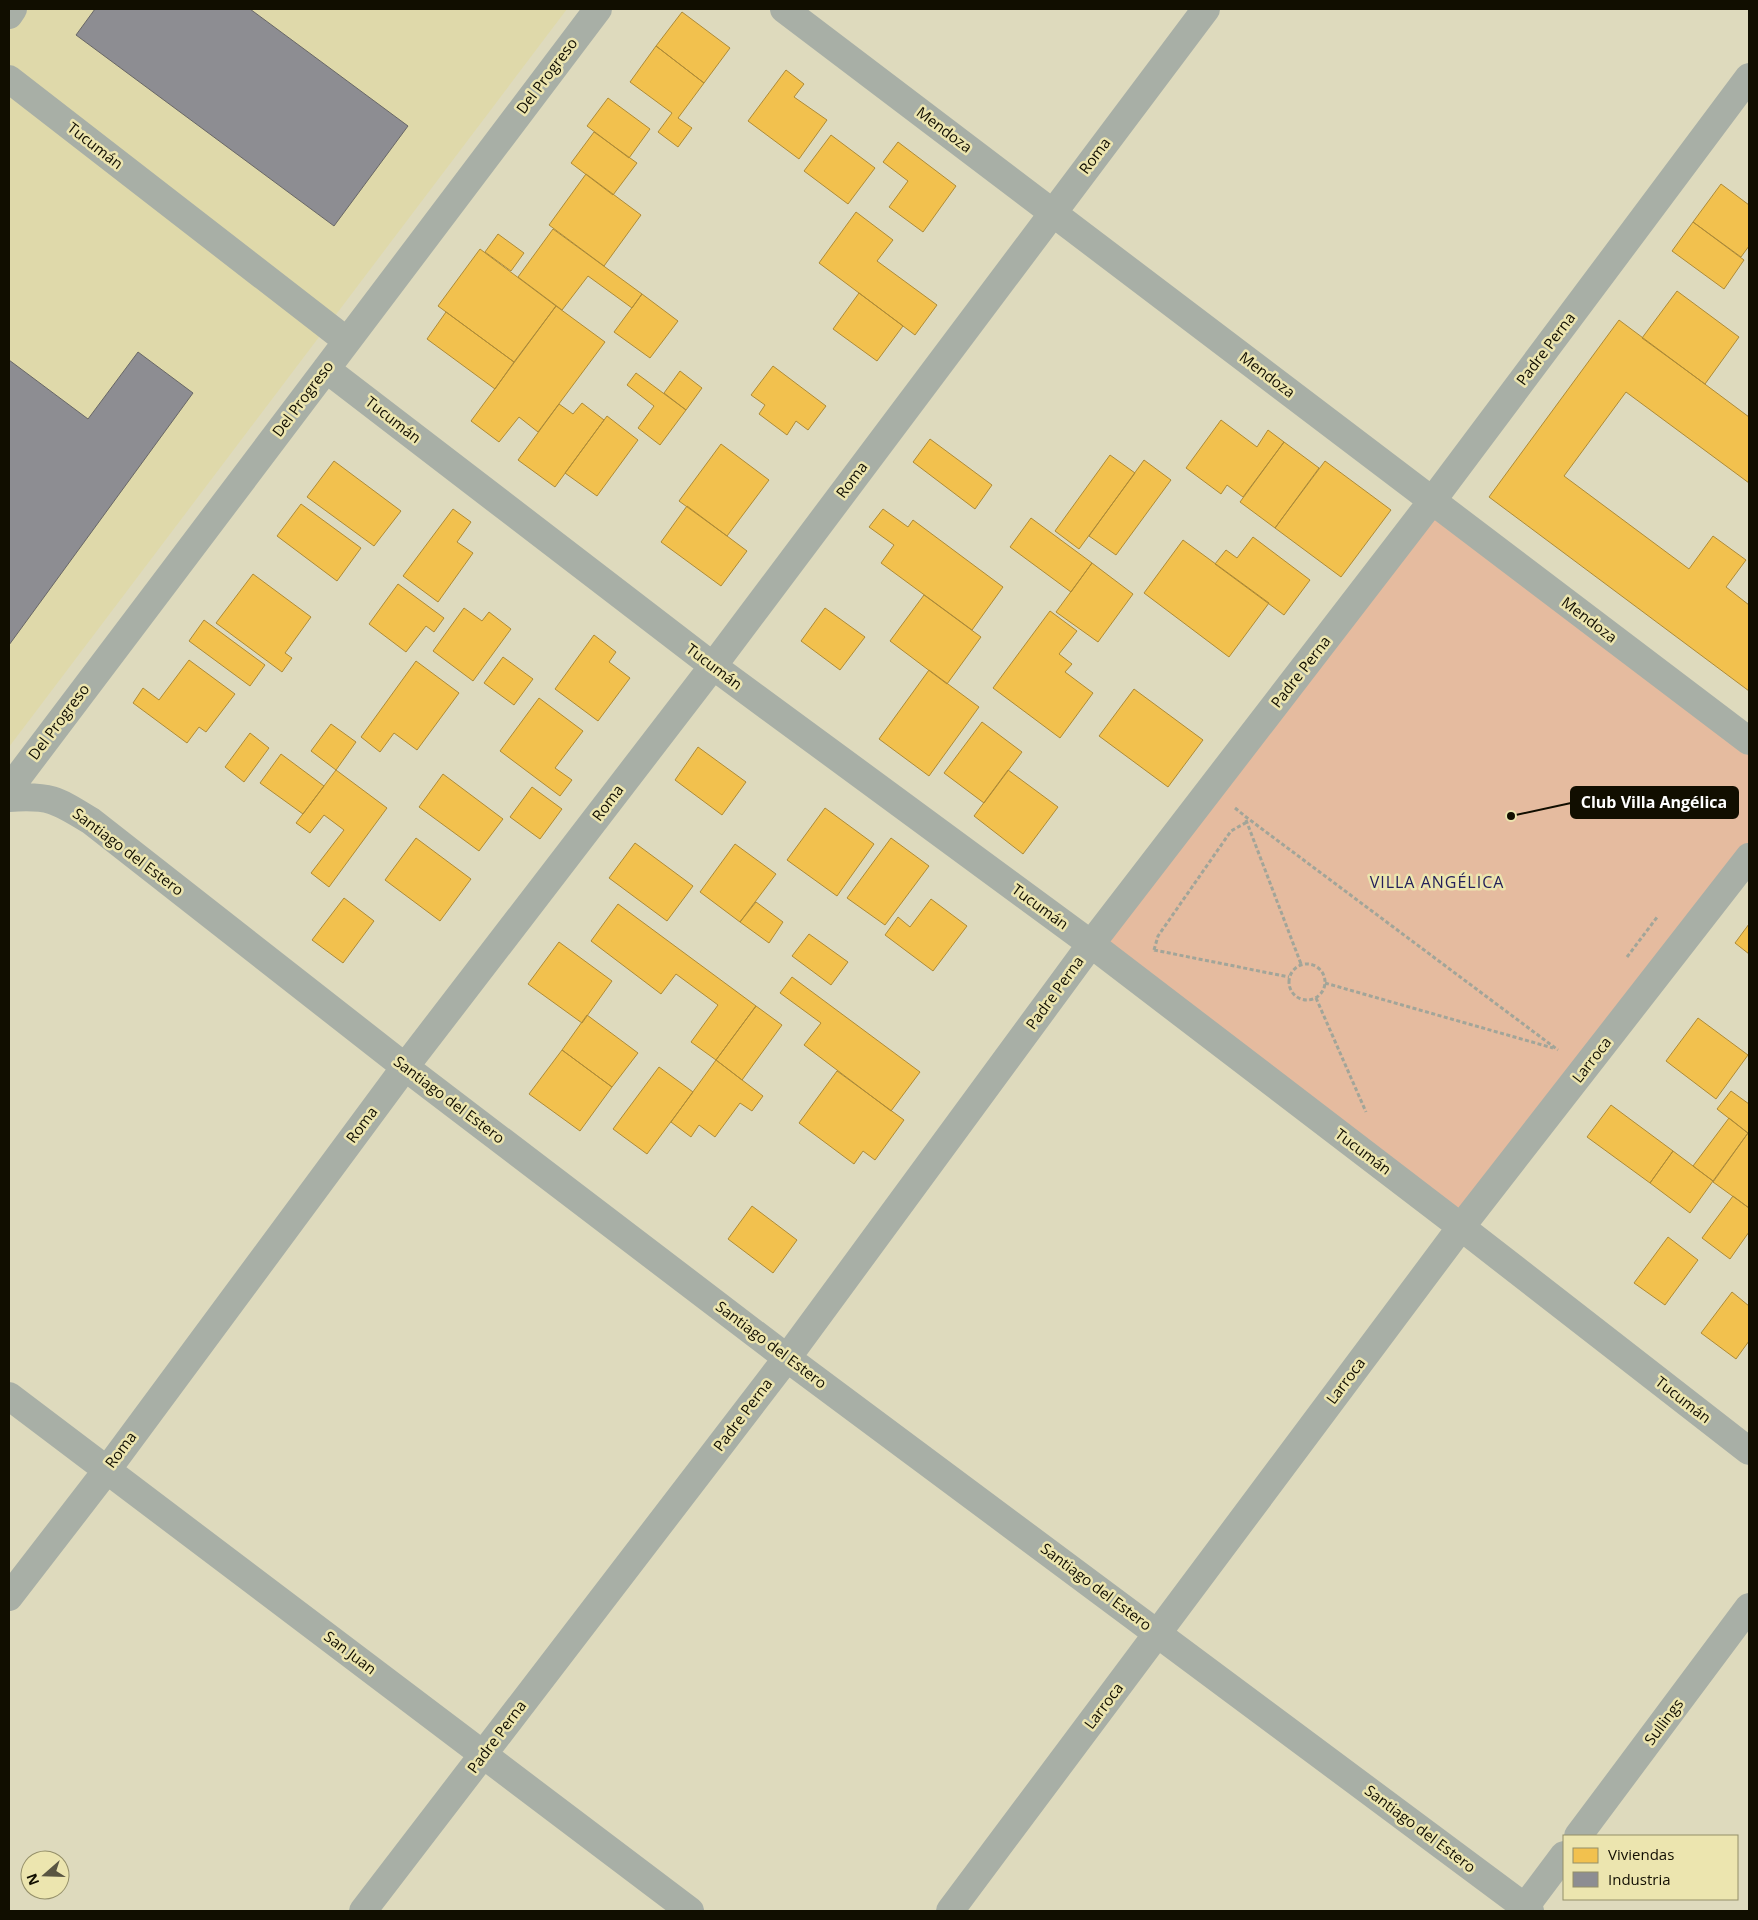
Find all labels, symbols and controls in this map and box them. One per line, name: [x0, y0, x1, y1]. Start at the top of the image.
street label: Del Progreso: [511, 33, 581, 117]
street label: Mendoza: [913, 102, 976, 157]
street label: Tucumán: [64, 117, 127, 173]
street label: Roma: [1074, 133, 1114, 178]
street label: Padre Perna: [1511, 308, 1579, 389]
street label: Mendoza: [1236, 347, 1299, 402]
street label: Del Progreso: [267, 356, 337, 440]
street label: Tucumán: [362, 391, 425, 447]
street label: Roma: [831, 457, 871, 502]
street label: Mendoza: [1558, 592, 1621, 647]
street label: Padre Perna: [1266, 631, 1335, 711]
street label: Tucumán: [683, 639, 747, 694]
street label: Del Progreso: [23, 679, 93, 763]
street label: Roma: [587, 780, 627, 825]
callout: Club Villa Angélica: [1571, 787, 1738, 818]
text: Club Villa Angélica: [1581, 791, 1727, 813]
street label: Santiago del Estero: [69, 803, 188, 900]
district label: VILLA ANGÉLICA: [1370, 871, 1504, 893]
street label: Tucumán: [1008, 879, 1073, 933]
street label: Padre Perna: [1021, 952, 1088, 1033]
street label: Larroca: [1567, 1032, 1615, 1086]
street label: Santiago del Estero: [390, 1051, 509, 1148]
street label: Roma: [341, 1102, 381, 1147]
street label: Tucumán: [1332, 1124, 1396, 1179]
street label: Santiago del Estero: [712, 1296, 831, 1393]
street label: Larroca: [1321, 1353, 1369, 1408]
street label: Tucumán: [1652, 1371, 1715, 1427]
street label: Padre Perna: [708, 1374, 776, 1455]
street label: Roma: [100, 1427, 140, 1472]
street label: Santiago del Estero: [1037, 1538, 1156, 1635]
street label: San Juan: [320, 1626, 381, 1678]
street label: Larroca: [1079, 1678, 1127, 1733]
street label: Sullings: [1639, 1694, 1687, 1749]
street label: Padre Perna: [462, 1696, 530, 1777]
street label: Santiago del Estero: [1361, 1780, 1480, 1877]
legend: [1563, 1835, 1738, 1900]
text: Viviendas: [1608, 1844, 1674, 1864]
north arrow: [20, 1850, 70, 1900]
text: Industria: [1608, 1869, 1671, 1889]
text: N: [21, 1871, 43, 1888]

